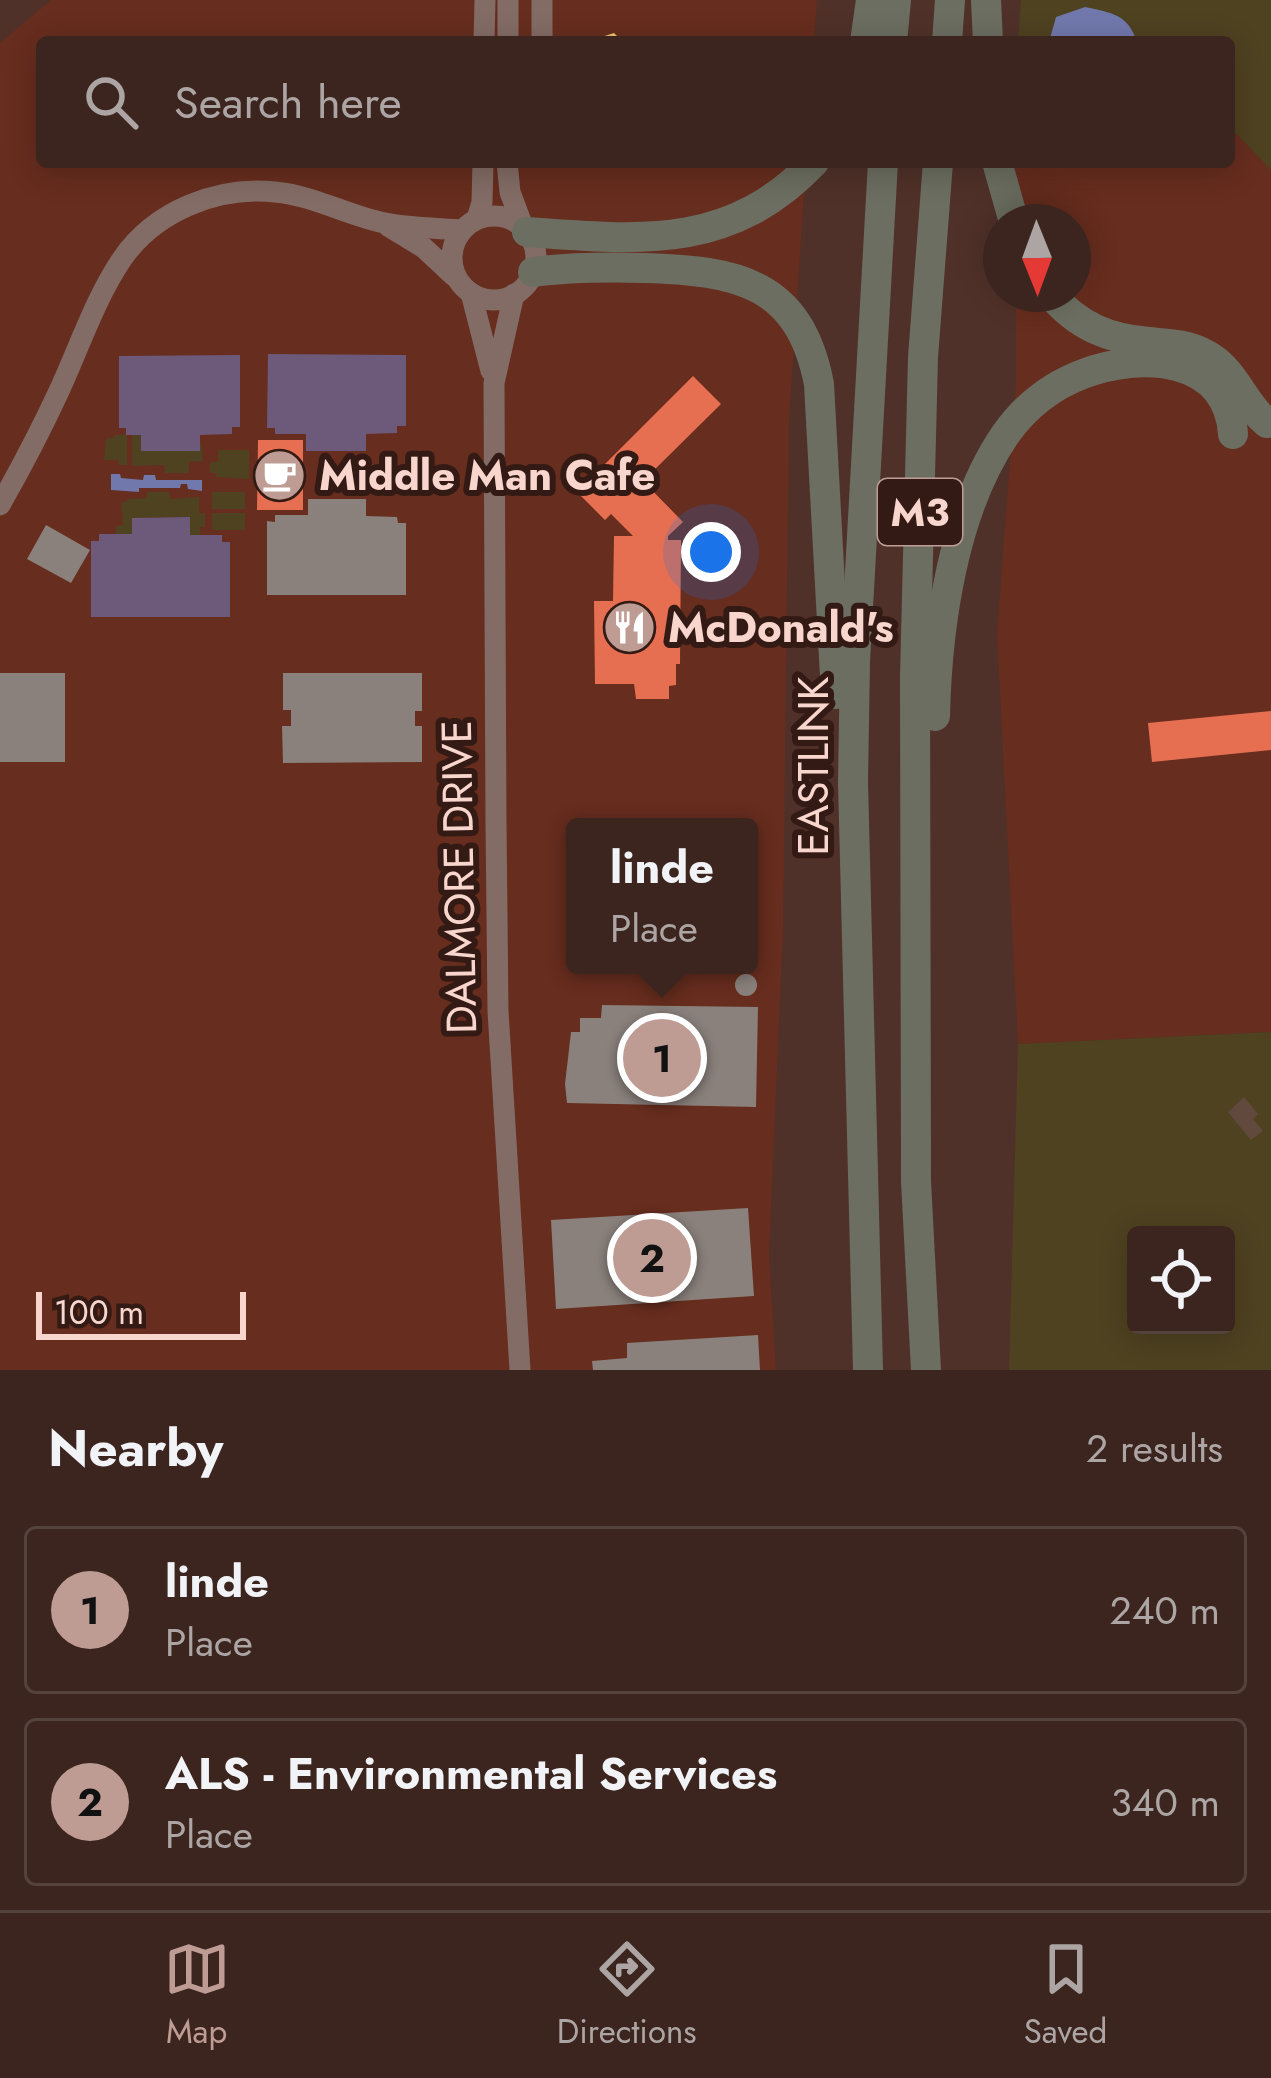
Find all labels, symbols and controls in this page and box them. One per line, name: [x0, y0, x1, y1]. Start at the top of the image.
search box: [36, 36, 1235, 168]
icon: search: [78, 69, 144, 135]
text: Search here: [174, 70, 402, 135]
north arrow: [983, 204, 1091, 312]
place label: Middle Man Cafe: [319, 445, 655, 506]
cafe icon: Middle Man Cafe: [252, 447, 308, 503]
road number: M3: [878, 479, 962, 545]
your location: [681, 522, 741, 582]
place label: McDonald's: [668, 597, 894, 658]
restaurant icon: McDonald's: [601, 599, 657, 655]
street label: EASTLINK: [783, 676, 844, 855]
street label: DALMORE DRIVE: [426, 720, 492, 1034]
popup: [566, 818, 758, 974]
text: linde: [610, 835, 714, 900]
text: Place: [610, 900, 698, 957]
pin: 1: [623, 1013, 701, 1103]
pin: 2: [613, 1213, 691, 1303]
map controls: [1127, 1226, 1235, 1334]
button: locate: [1127, 1226, 1235, 1334]
scale bar: [36, 1286, 246, 1339]
text: 100 m: [54, 1289, 144, 1336]
text: Nearby: [48, 1411, 223, 1485]
text: 2 results: [1086, 1420, 1223, 1477]
text: linde: [165, 1549, 269, 1614]
text: 1: [80, 1582, 100, 1639]
text: 240 m: [1110, 1582, 1220, 1639]
text: Place: [165, 1614, 253, 1671]
text: ALS - Environmental Services: [165, 1741, 777, 1806]
text: 2: [77, 1774, 103, 1831]
text: 340 m: [1110, 1774, 1220, 1831]
text: Place: [165, 1806, 253, 1863]
tab: Map: [164, 1936, 230, 2055]
tab: Directions: [557, 1936, 697, 2055]
tab: Saved: [1024, 1936, 1107, 2055]

